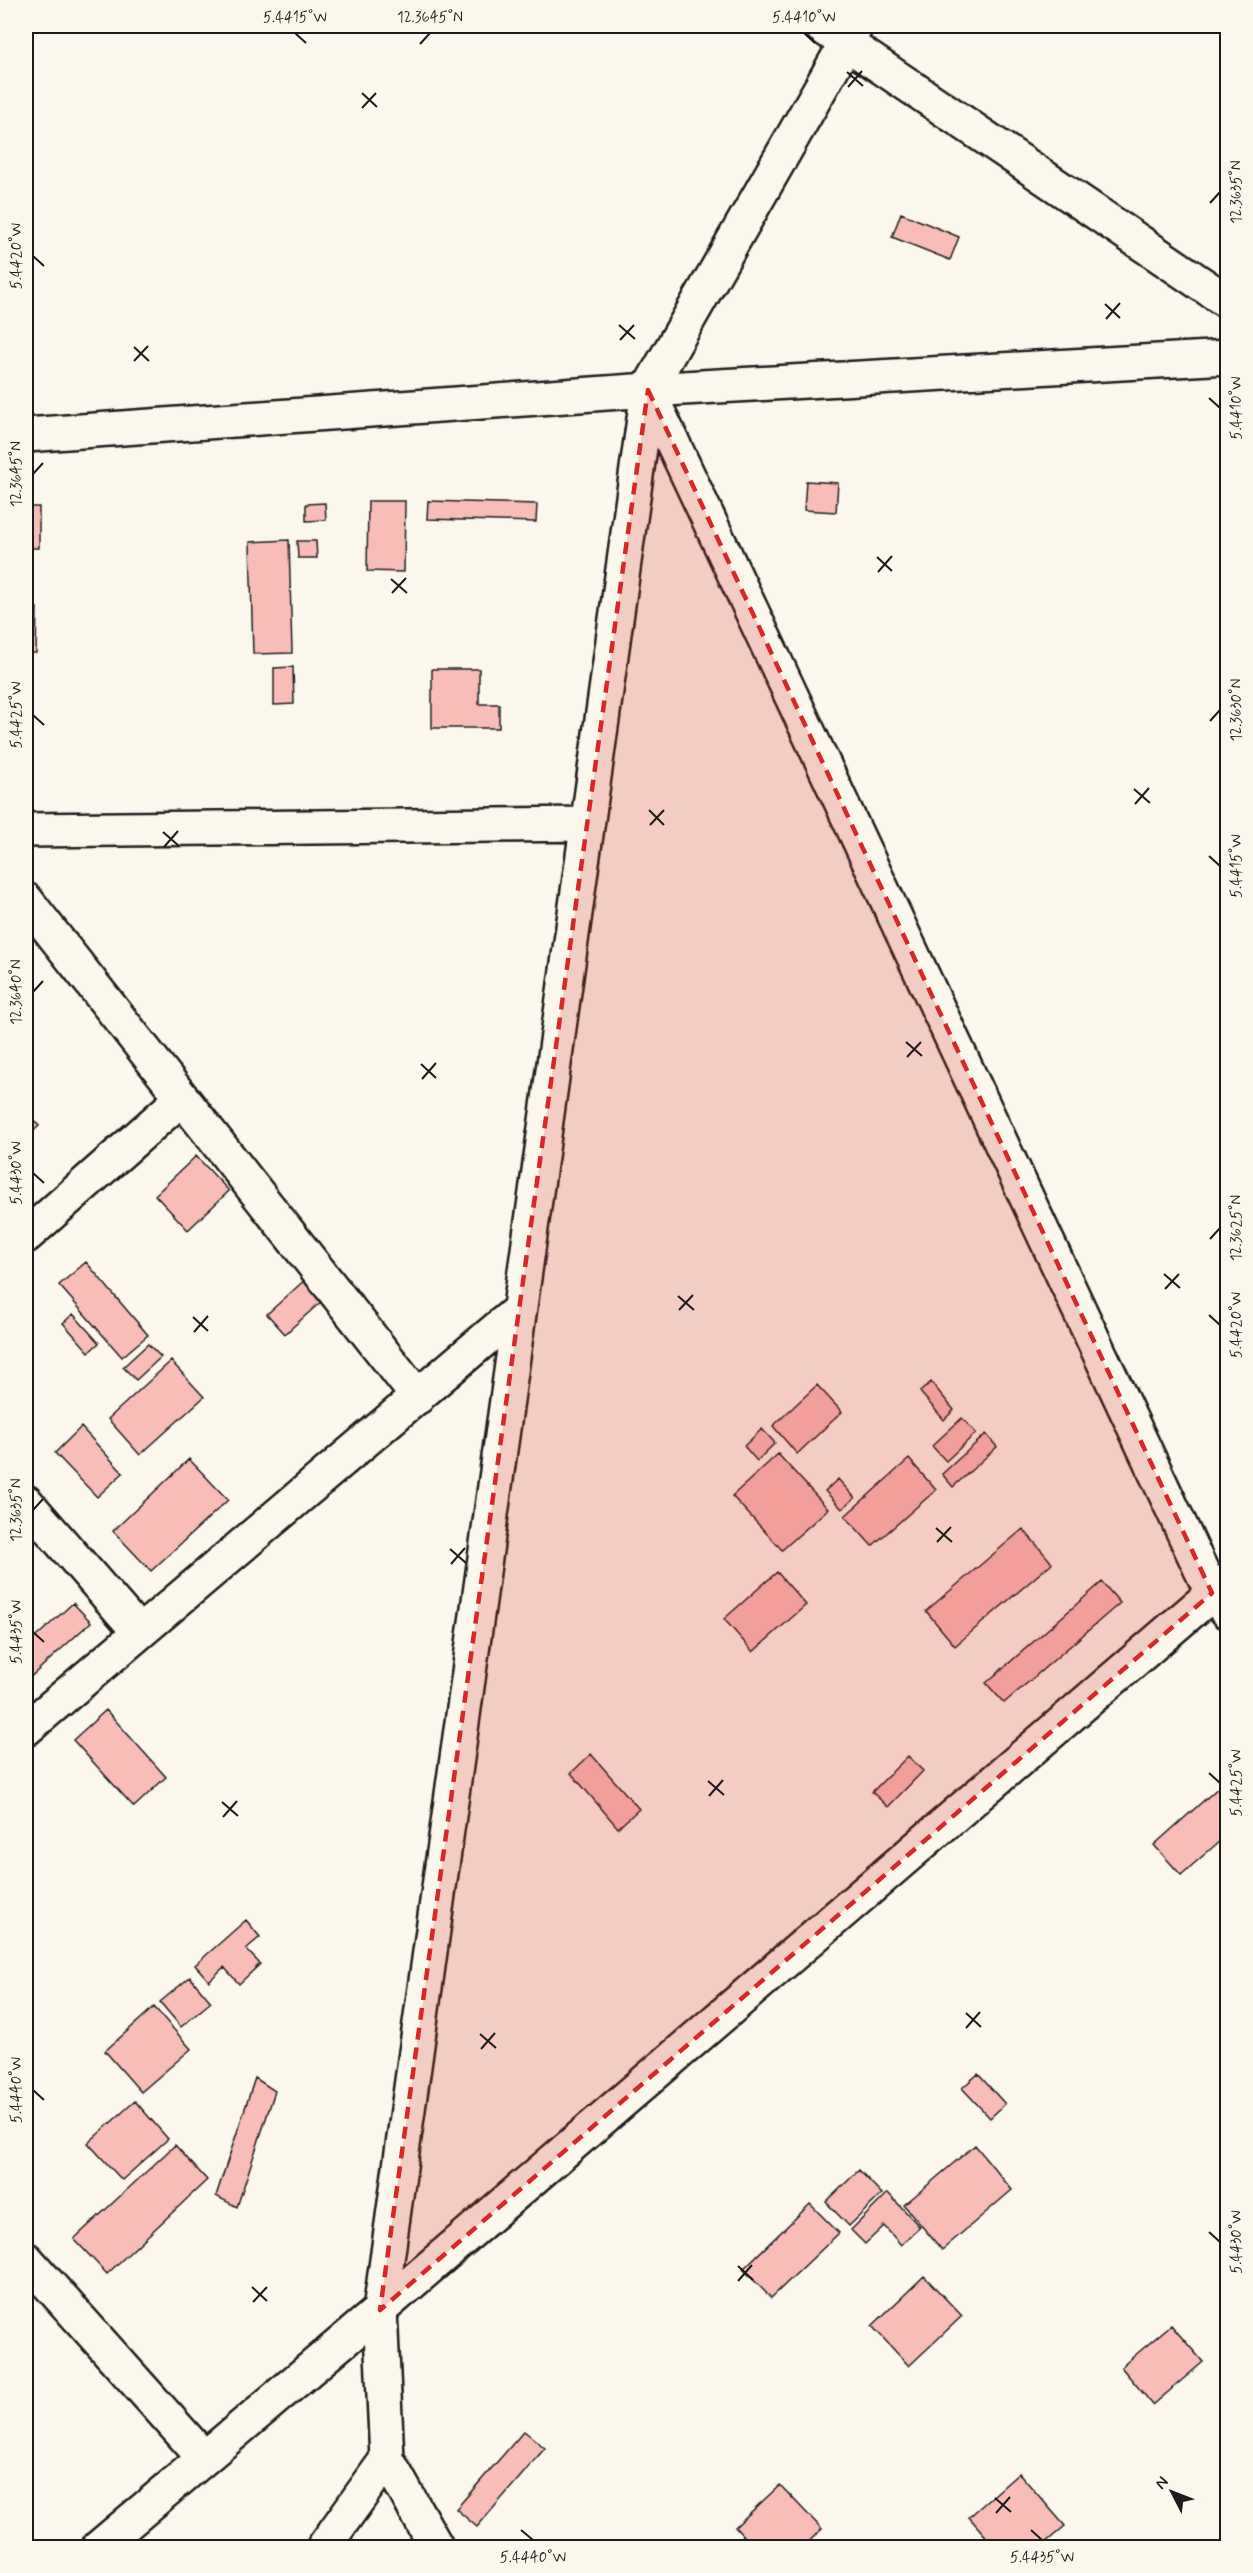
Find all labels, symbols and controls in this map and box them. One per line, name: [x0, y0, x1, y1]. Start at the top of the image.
text: 5.4415°W: [263, 8, 327, 28]
text: 12.3645°N: [397, 8, 463, 28]
text: 5.4410°W: [772, 8, 836, 28]
text: 12.3635°N: [1227, 160, 1247, 224]
text: 5.4420°W: [7, 223, 27, 289]
text: 5.4410°W: [1227, 376, 1247, 440]
text: 12.3645°N: [7, 441, 27, 507]
text: 12.3630°N: [1227, 679, 1247, 741]
text: 5.4425°W: [7, 682, 27, 748]
text: 5.4415°W: [1227, 834, 1247, 898]
text: 12.3640°N: [7, 959, 27, 1025]
text: 5.4430°W: [7, 1141, 27, 1205]
text: 12.3625°N: [1227, 1195, 1247, 1261]
text: 5.4420°W: [1227, 1292, 1247, 1358]
text: 12.3635°N: [7, 1478, 27, 1542]
text: 5.4435°W: [7, 1600, 27, 1664]
text: 5.4425°W: [1227, 1750, 1247, 1816]
text: 5.4440°W: [7, 2057, 27, 2123]
text: 5.4430°W: [1227, 2210, 1247, 2274]
north arrow: [1142, 2462, 1202, 2522]
text: N: [1151, 2472, 1173, 2494]
text: 5.4440°W: [500, 2548, 566, 2568]
text: 5.4435°W: [1010, 2548, 1074, 2568]

